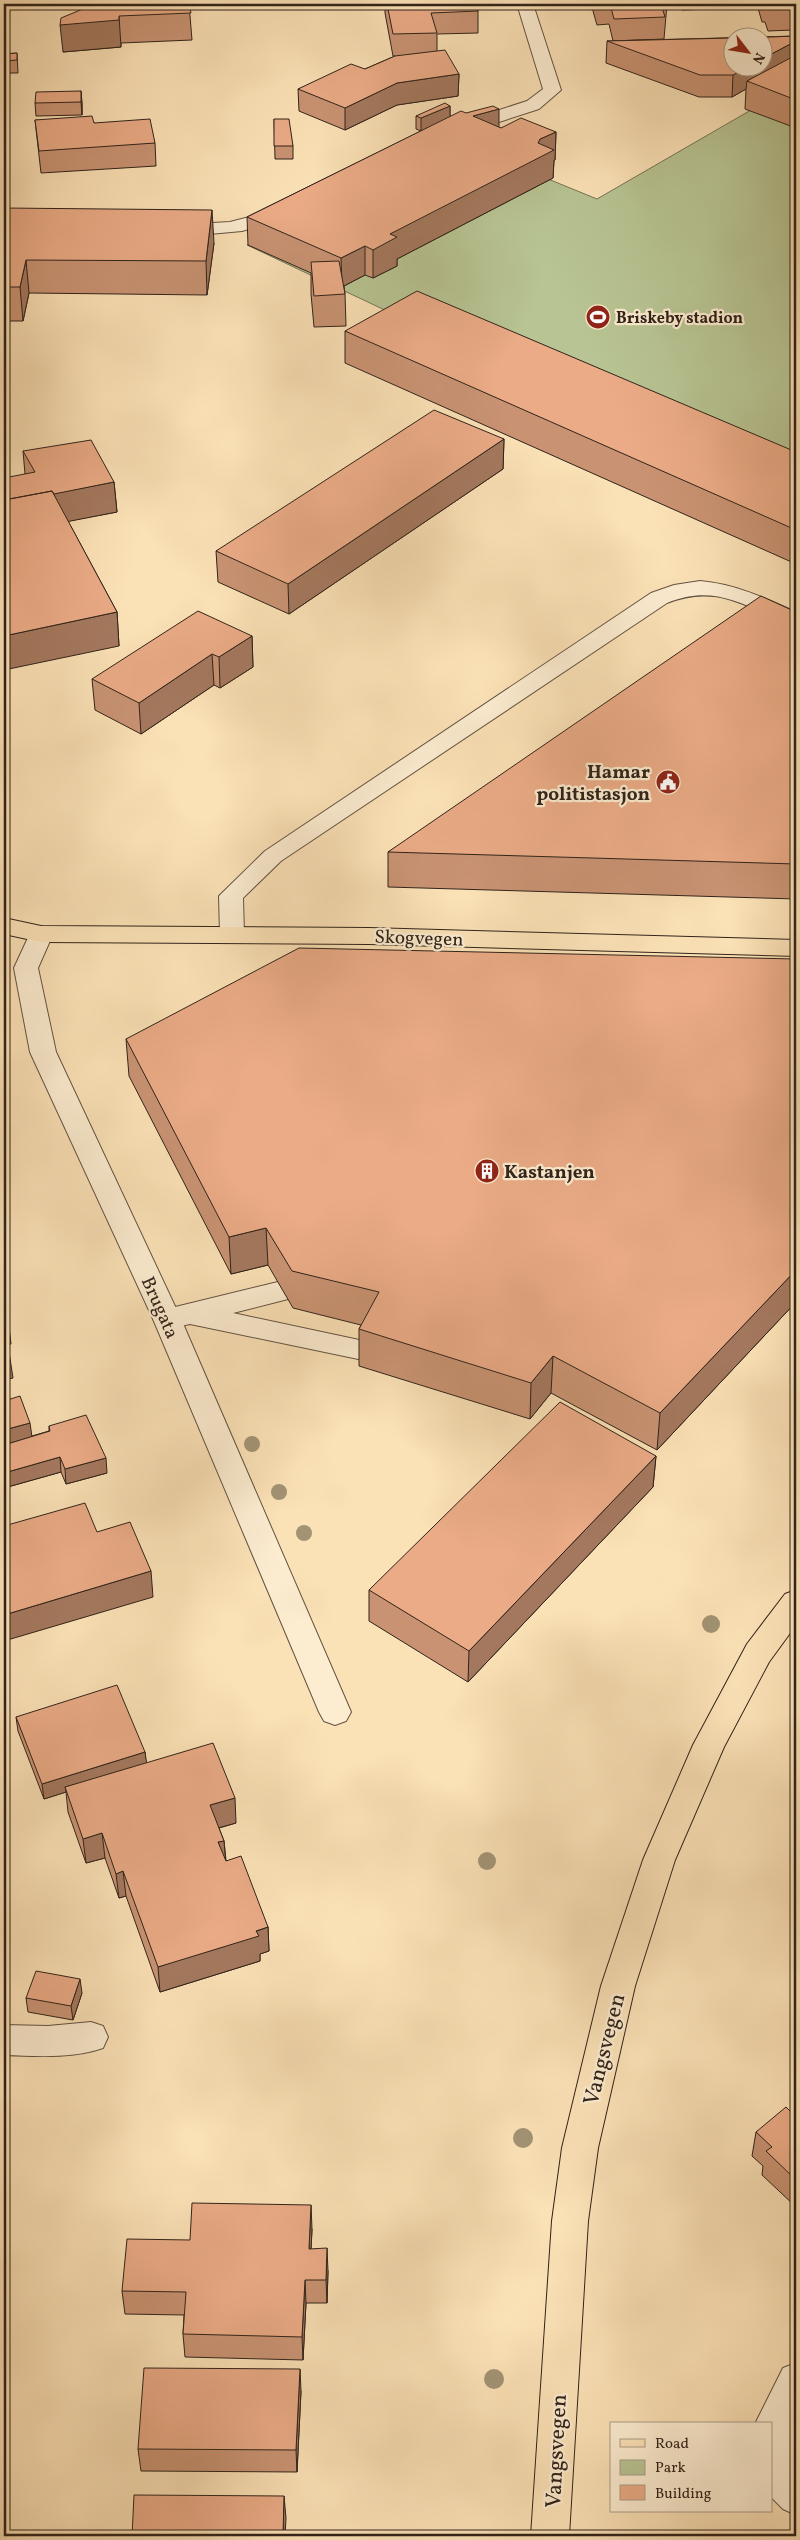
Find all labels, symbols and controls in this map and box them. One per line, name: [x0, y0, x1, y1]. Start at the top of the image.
north arrow: [722, 28, 772, 78]
text: N: [747, 49, 769, 67]
sports icon: Briskeby stadion: [585, 304, 611, 330]
place label: Briskeby stadion: [616, 308, 743, 330]
place label: Hamar politistasjon: [536, 760, 650, 808]
public building icon: Hamar politistasjon: [655, 769, 681, 795]
street label: Skogvegen: [374, 924, 464, 954]
building icon: Kastanjen: [474, 1158, 500, 1184]
place label: Kastanjen: [504, 1160, 595, 1186]
street label: Brugata: [134, 1273, 184, 1343]
street label: Vangsvegen: [577, 1991, 634, 2109]
street label: Vangsvegen: [539, 2393, 576, 2509]
legend: [610, 2422, 772, 2512]
text: Road: [655, 2434, 689, 2455]
text: Park: [655, 2458, 686, 2479]
text: Building: [655, 2484, 712, 2505]

